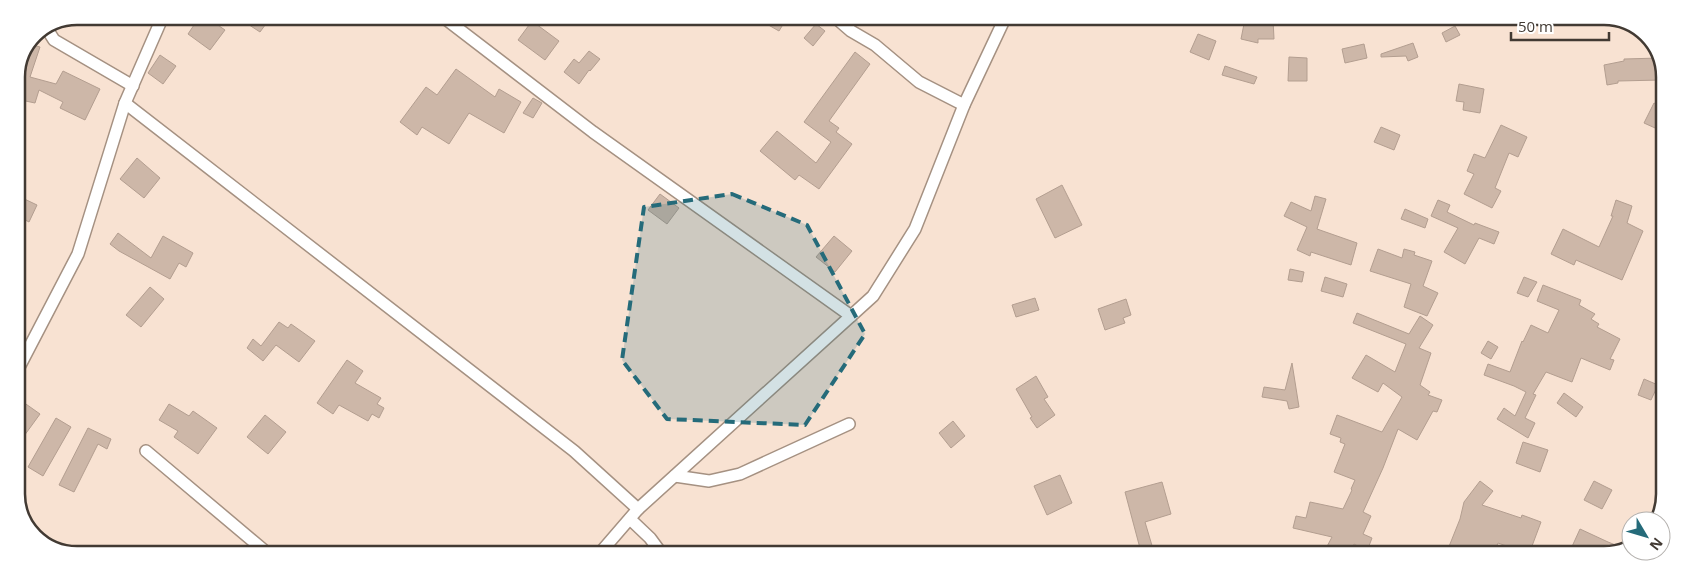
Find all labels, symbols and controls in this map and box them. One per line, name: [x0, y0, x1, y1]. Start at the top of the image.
scale bar: [1511, 10, 1608, 42]
text: 50 m: [1518, 16, 1553, 36]
north arrow: [1621, 511, 1671, 561]
text: N: [1646, 534, 1668, 555]

